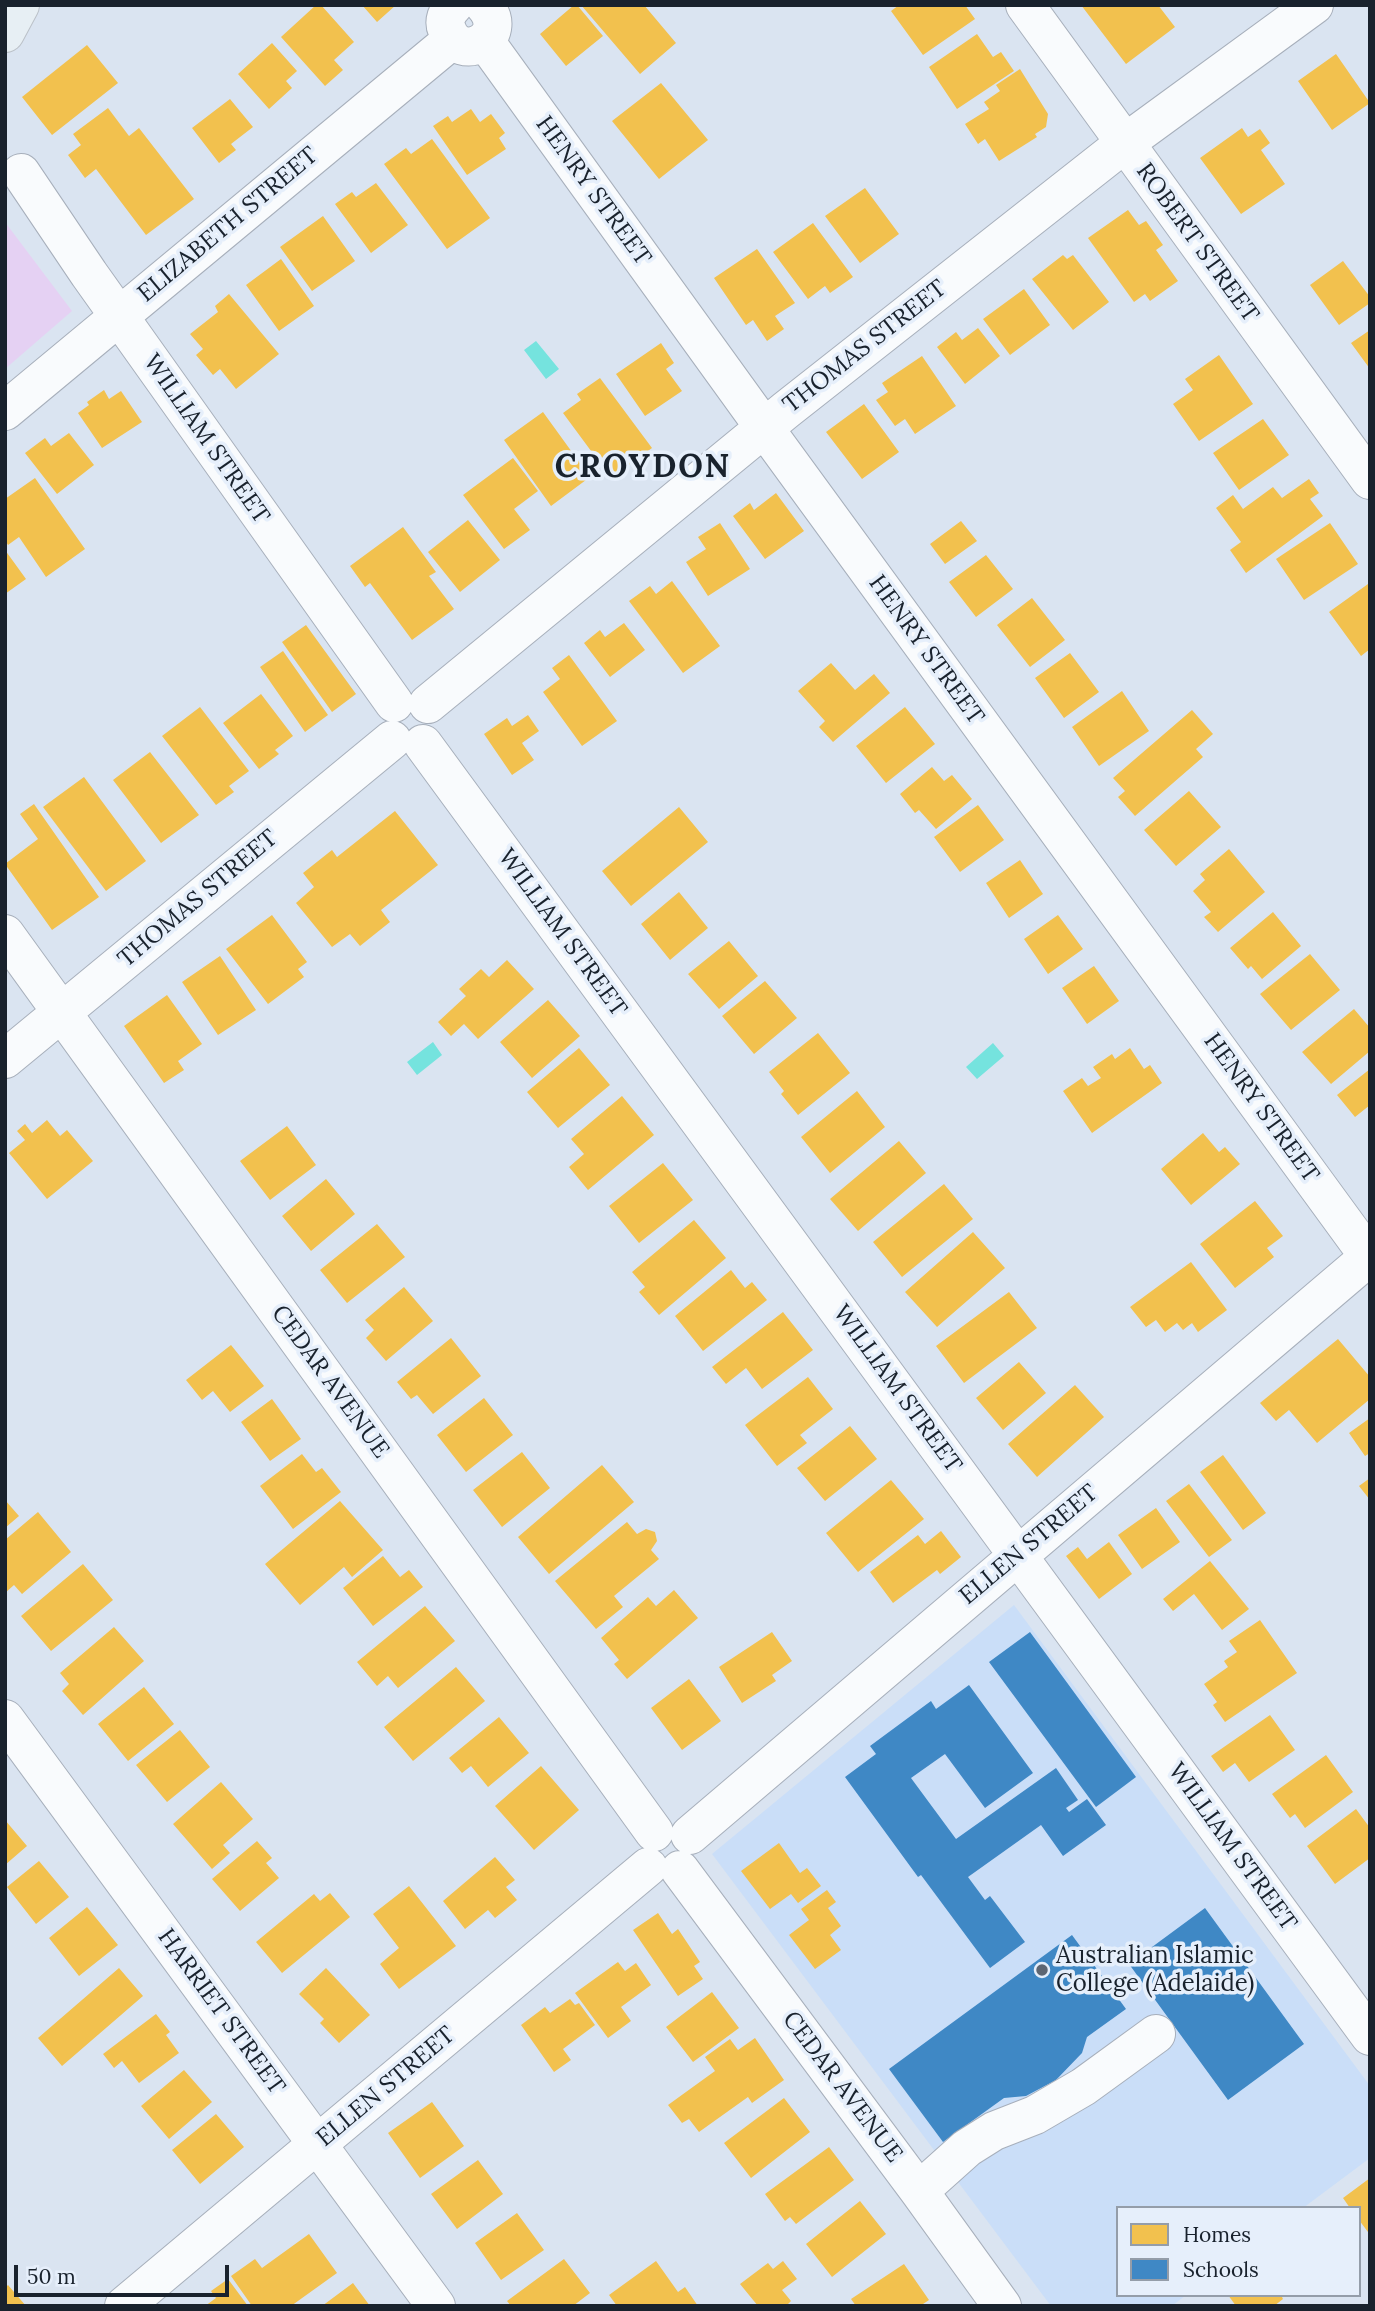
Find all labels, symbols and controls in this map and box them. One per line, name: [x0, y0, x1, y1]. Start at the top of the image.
street label: HENRY STREET: [529, 111, 657, 271]
street label: ELIZABETH STREET: [132, 141, 324, 309]
street label: ROBERT STREET: [1130, 158, 1264, 328]
street label: THOMAS STREET: [778, 274, 952, 420]
street label: WILLIAM STREET: [137, 349, 275, 529]
district label: CROYDON: [556, 449, 730, 487]
street label: HENRY STREET: [862, 570, 990, 730]
street label: THOMAS STREET: [113, 824, 283, 974]
street label: WILLIAM STREET: [491, 844, 633, 1022]
street label: HENRY STREET: [1197, 1028, 1325, 1188]
street label: CEDAR AVENUE: [265, 1300, 395, 1464]
street label: WILLIAM STREET: [826, 1300, 968, 1478]
street label: ELLEN STREET: [954, 1479, 1104, 1611]
street label: WILLIAM STREET: [1161, 1758, 1303, 1936]
street label: HARRIET STREET: [151, 1924, 291, 2100]
place label: Australian Islamic College (Adelaide): [1056, 1942, 1254, 1998]
marker: Australian Islamic College (Adelaide): [1034, 1962, 1050, 1978]
street label: CEDAR AVENUE: [776, 2006, 908, 2168]
street label: ELLEN STREET: [311, 2021, 461, 2153]
legend: [1116, 2206, 1361, 2297]
text: Homes: [1183, 2221, 1251, 2248]
scale bar: [18, 2252, 233, 2296]
text: Schools: [1183, 2256, 1259, 2283]
text: 50 m: [27, 2263, 76, 2290]

